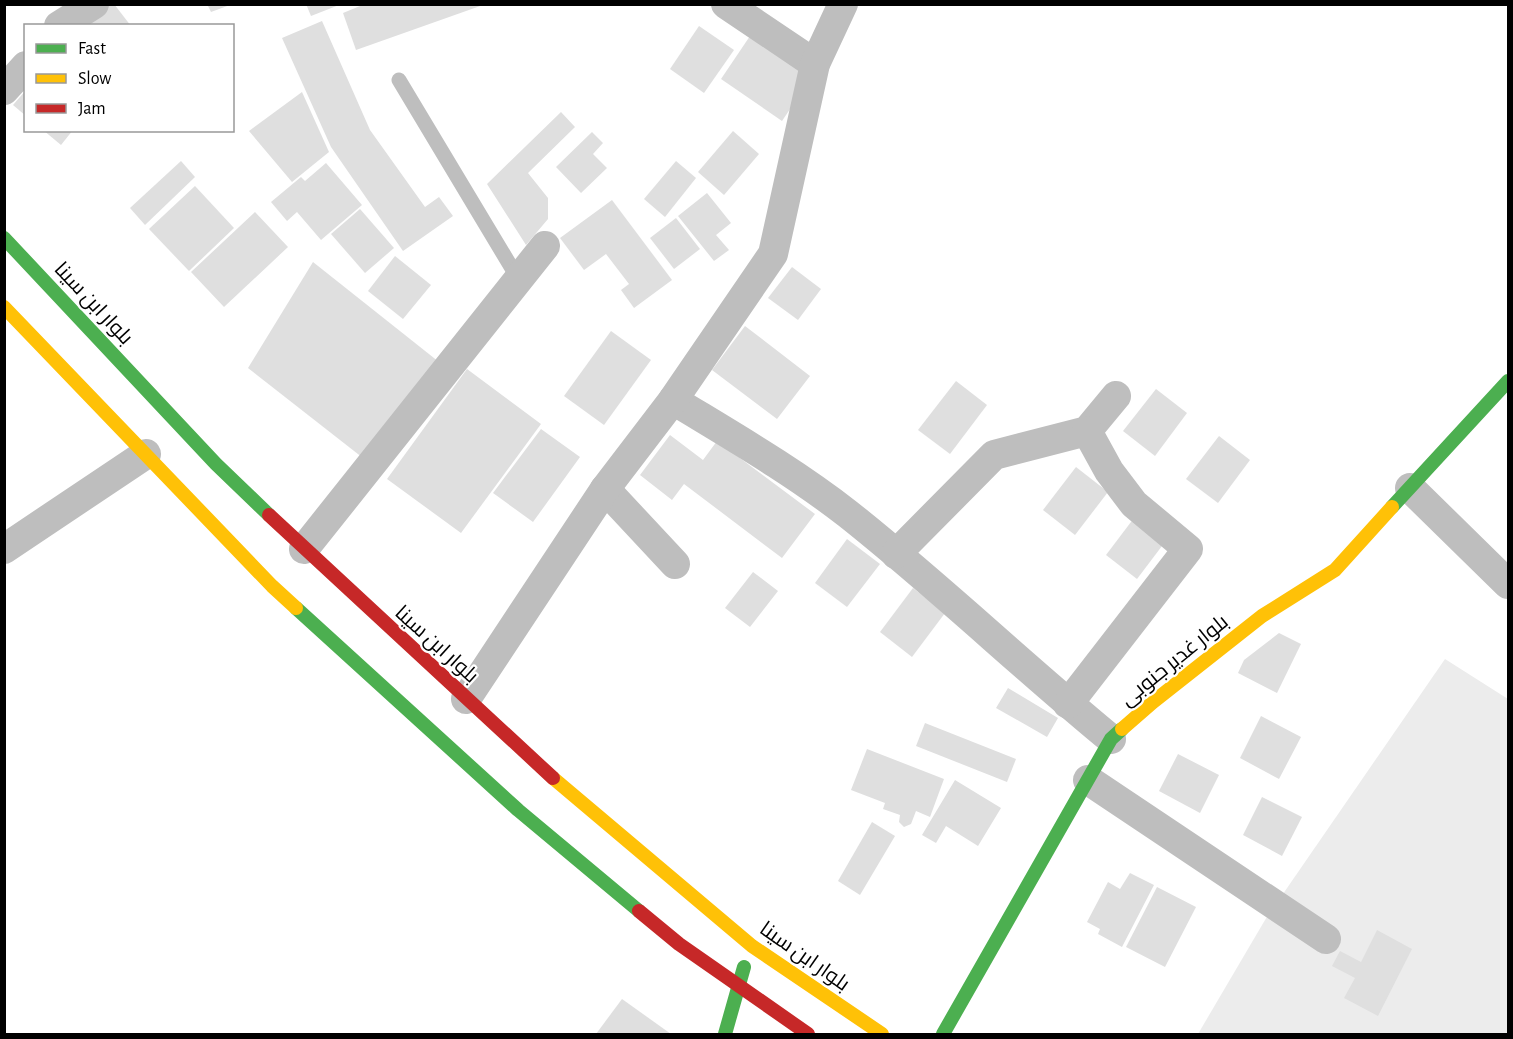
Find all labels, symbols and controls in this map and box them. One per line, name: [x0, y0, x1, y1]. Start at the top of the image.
legend: [24, 24, 234, 132]
text: Fast: [78, 40, 106, 58]
text: Slow: [78, 70, 111, 88]
text: Jam: [78, 100, 106, 118]
street label: بلوار ابن سینا: [49, 258, 137, 350]
street label: بلوار ابن سینا: [390, 602, 482, 689]
street label: بلوار غدیر جنوبی: [1116, 611, 1233, 712]
street label: بلوار ابن سینا: [755, 918, 853, 997]

